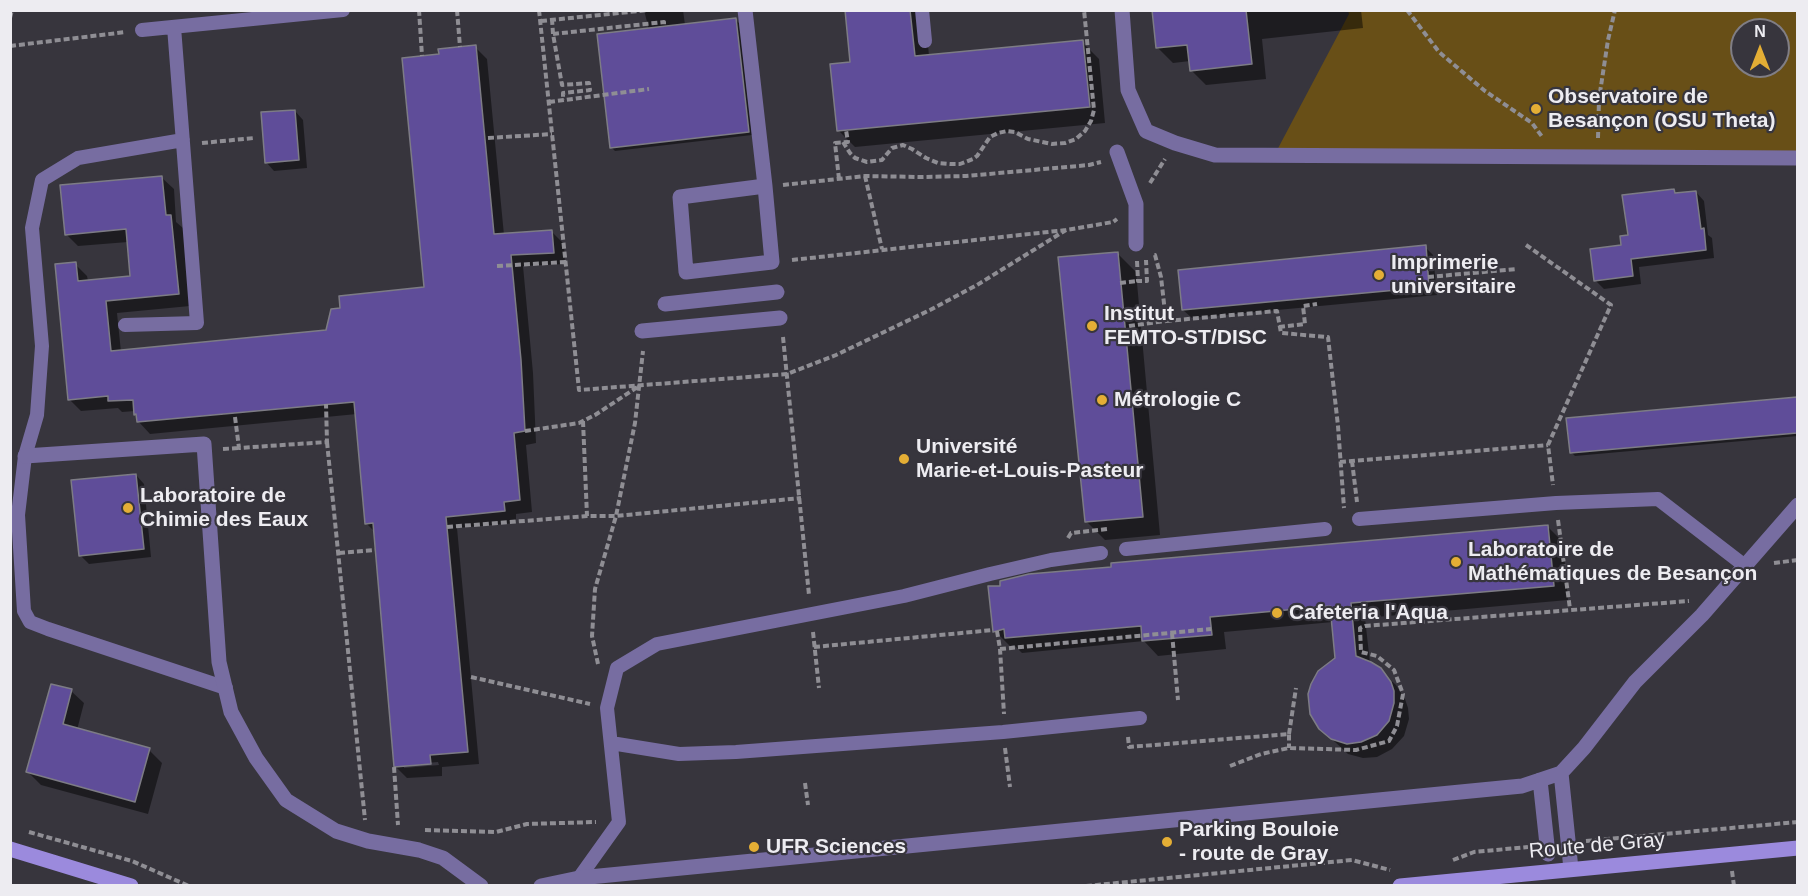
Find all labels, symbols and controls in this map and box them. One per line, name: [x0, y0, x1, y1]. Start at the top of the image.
north arrow: [1730, 18, 1790, 78]
text: N: [1754, 23, 1766, 40]
place label: Observatoire de Besançon (OSU Theta): [1548, 84, 1776, 134]
marker: Observatoire de Besançon (OSU Theta): [1529, 102, 1543, 116]
place label: Imprimerie universitaire: [1391, 250, 1516, 300]
marker: Imprimerie universitaire: [1372, 268, 1386, 282]
place label: Institut FEMTO-ST/DISC: [1104, 301, 1267, 351]
marker: Institut FEMTO-ST/DISC: [1085, 319, 1099, 333]
place label: Métrologie C: [1114, 387, 1241, 413]
marker: Métrologie C: [1095, 393, 1109, 407]
place label: Université Marie-et-Louis-Pasteur: [916, 434, 1144, 484]
marker: Université Marie-et-Louis-Pasteur: [897, 452, 911, 466]
place label: Laboratoire de Chimie des Eaux: [140, 483, 308, 533]
marker: Laboratoire de Chimie des Eaux: [121, 501, 135, 515]
place label: Laboratoire de Mathématiques de Besançon: [1468, 537, 1757, 587]
marker: Laboratoire de Mathématiques de Besançon: [1449, 555, 1463, 569]
place label: Cafeteria l'Aqua: [1289, 600, 1448, 626]
marker: Cafeteria l'Aqua: [1270, 606, 1284, 620]
place label: Parking Bouloie - route de Gray: [1179, 817, 1339, 867]
street label: Route de Gray: [1528, 827, 1666, 865]
place label: UFR Sciences: [766, 834, 906, 860]
marker: Parking Bouloie - route de Gray: [1160, 835, 1174, 849]
marker: UFR Sciences: [747, 840, 761, 854]

